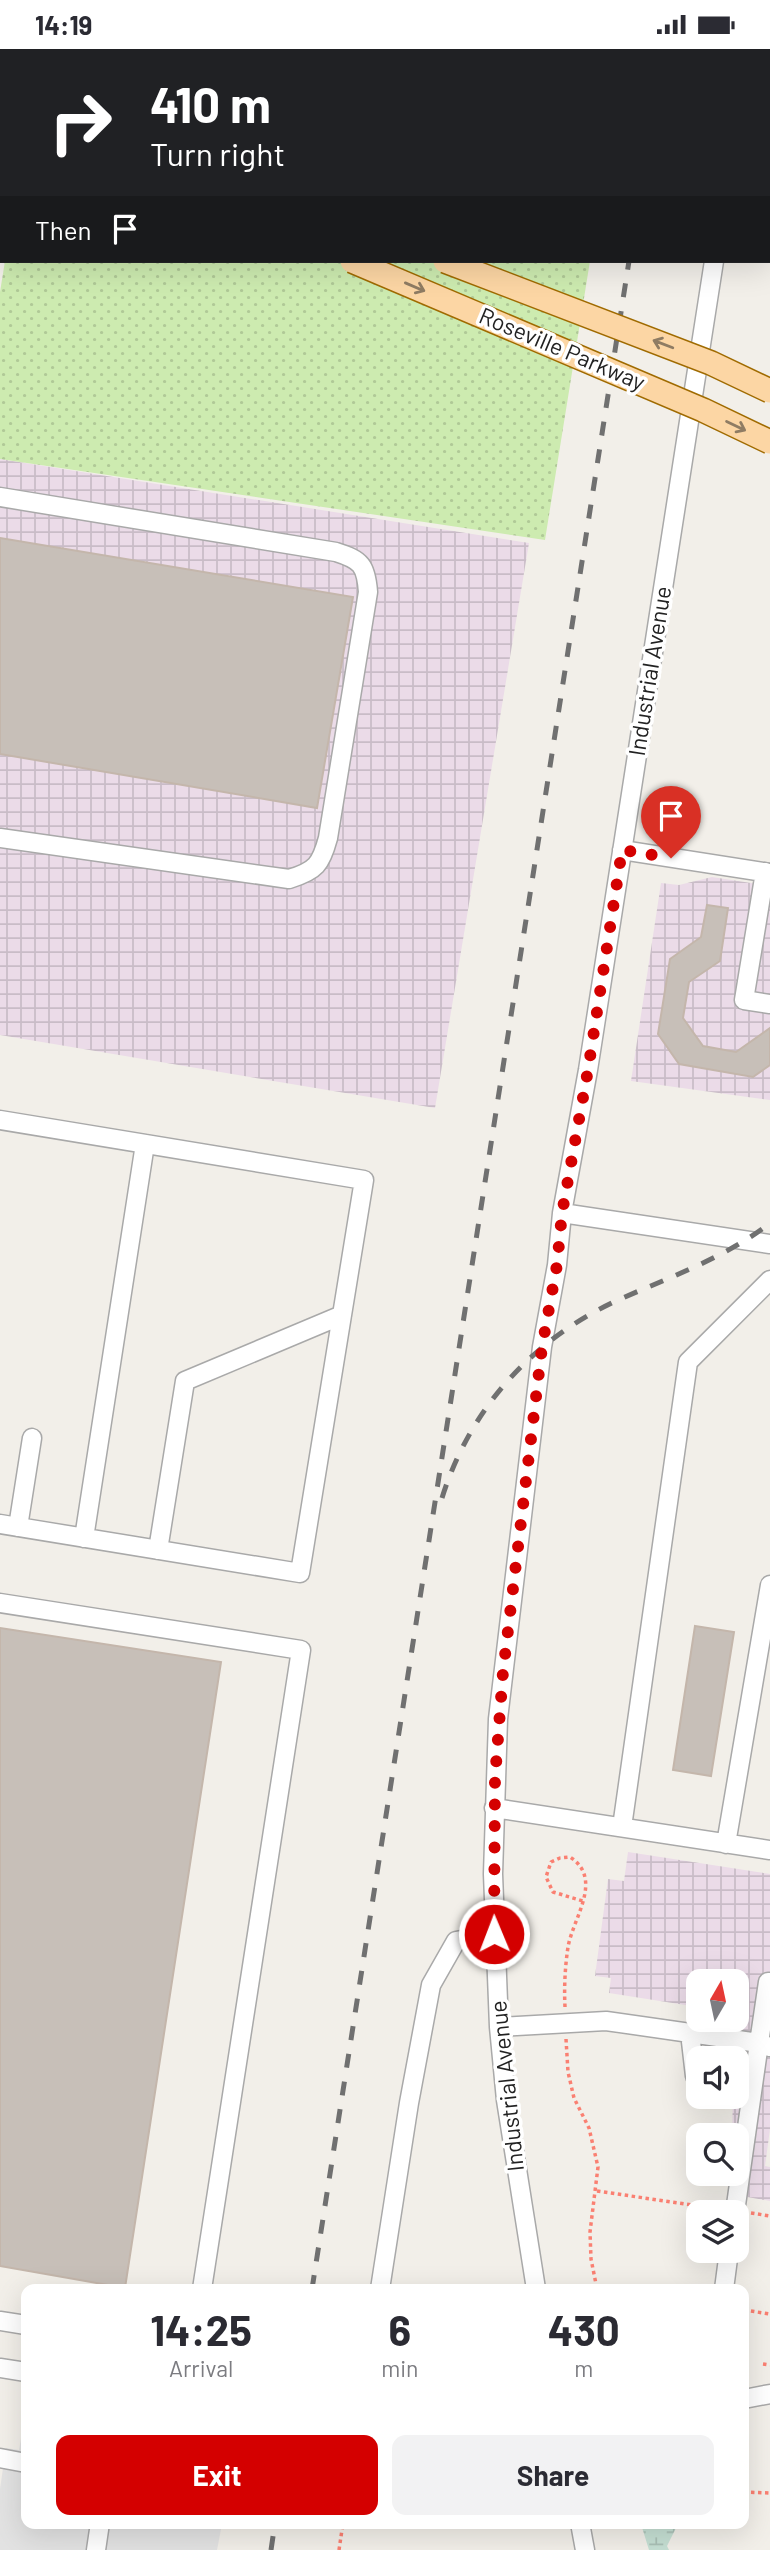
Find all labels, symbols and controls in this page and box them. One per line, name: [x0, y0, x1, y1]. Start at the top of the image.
text: 14:19: [35, 9, 92, 40]
text: 410 m: [150, 74, 271, 133]
icon: right: [35, 77, 126, 168]
text: Turn right: [150, 134, 285, 172]
icon: arrive: [106, 210, 144, 248]
text: Then: [35, 214, 92, 245]
one-way arrow: [403, 281, 425, 294]
street label: Roseville Parkway: [475, 301, 650, 396]
one-way arrow: [652, 337, 674, 349]
one-way arrow: [725, 420, 746, 433]
street label: Industrial Avenue: [622, 584, 676, 758]
pin: [641, 786, 701, 858]
icon: arrive: [652, 797, 690, 835]
position arrow: [457, 1897, 531, 1971]
north arrow: [686, 1969, 749, 2032]
map controls: [686, 1969, 749, 2263]
street label: Industrial Avenue: [483, 1999, 529, 2173]
button: sound: [686, 2046, 749, 2109]
button: search: [686, 2123, 749, 2186]
button: layers: [686, 2200, 749, 2263]
text: 14:25: [150, 2304, 252, 2354]
text: 6: [389, 2304, 411, 2354]
text: 430: [548, 2304, 620, 2354]
text: Arrival: [169, 2354, 233, 2382]
text: min: [381, 2354, 419, 2382]
text: m: [574, 2354, 593, 2382]
button: Exit: [56, 2435, 378, 2515]
button: Share: [392, 2435, 714, 2515]

